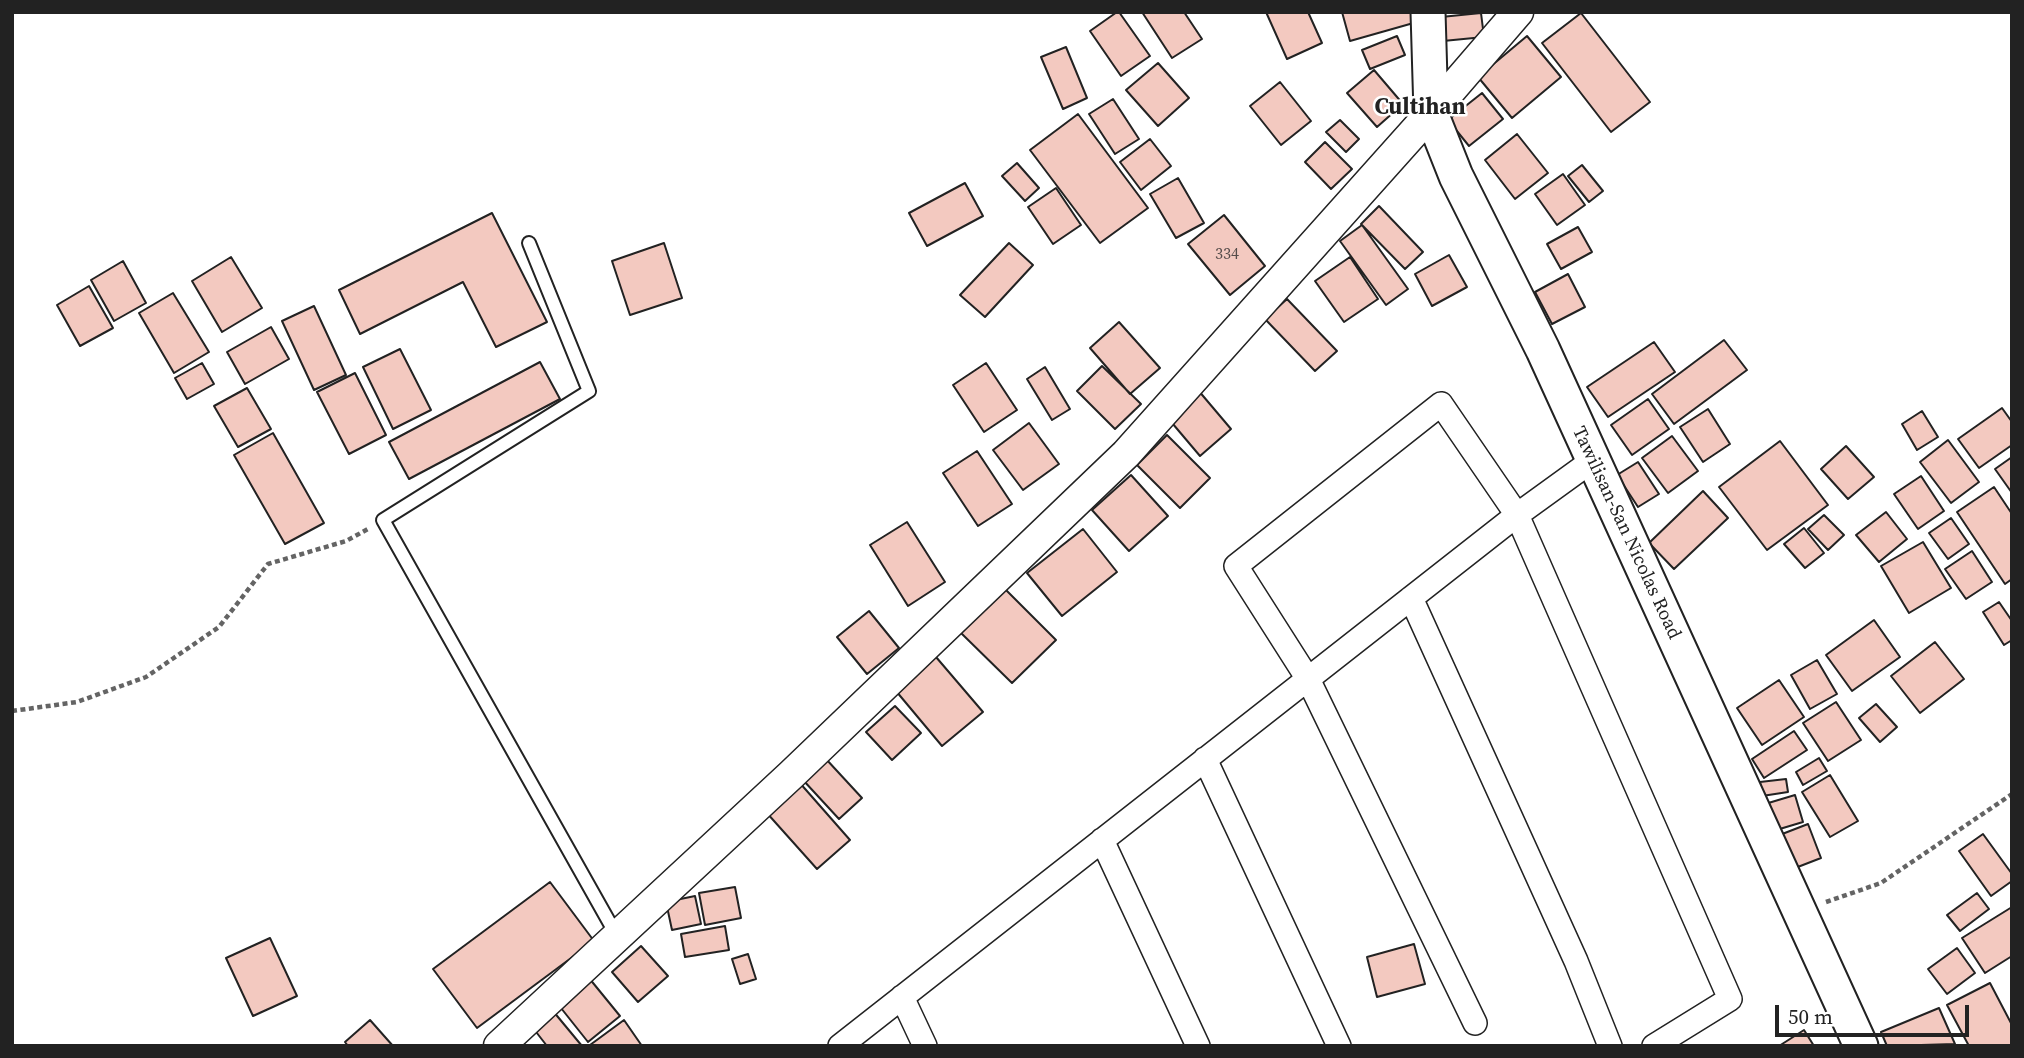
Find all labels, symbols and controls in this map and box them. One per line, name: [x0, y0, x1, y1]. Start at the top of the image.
district label: Cultihan: [1374, 94, 1466, 122]
house number: 334: [1215, 245, 1239, 265]
street label: Tawilisan-San Nicolas Road: [1567, 423, 1685, 643]
scale bar: [1779, 992, 1973, 1036]
text: 50 m: [1788, 1002, 1833, 1031]

